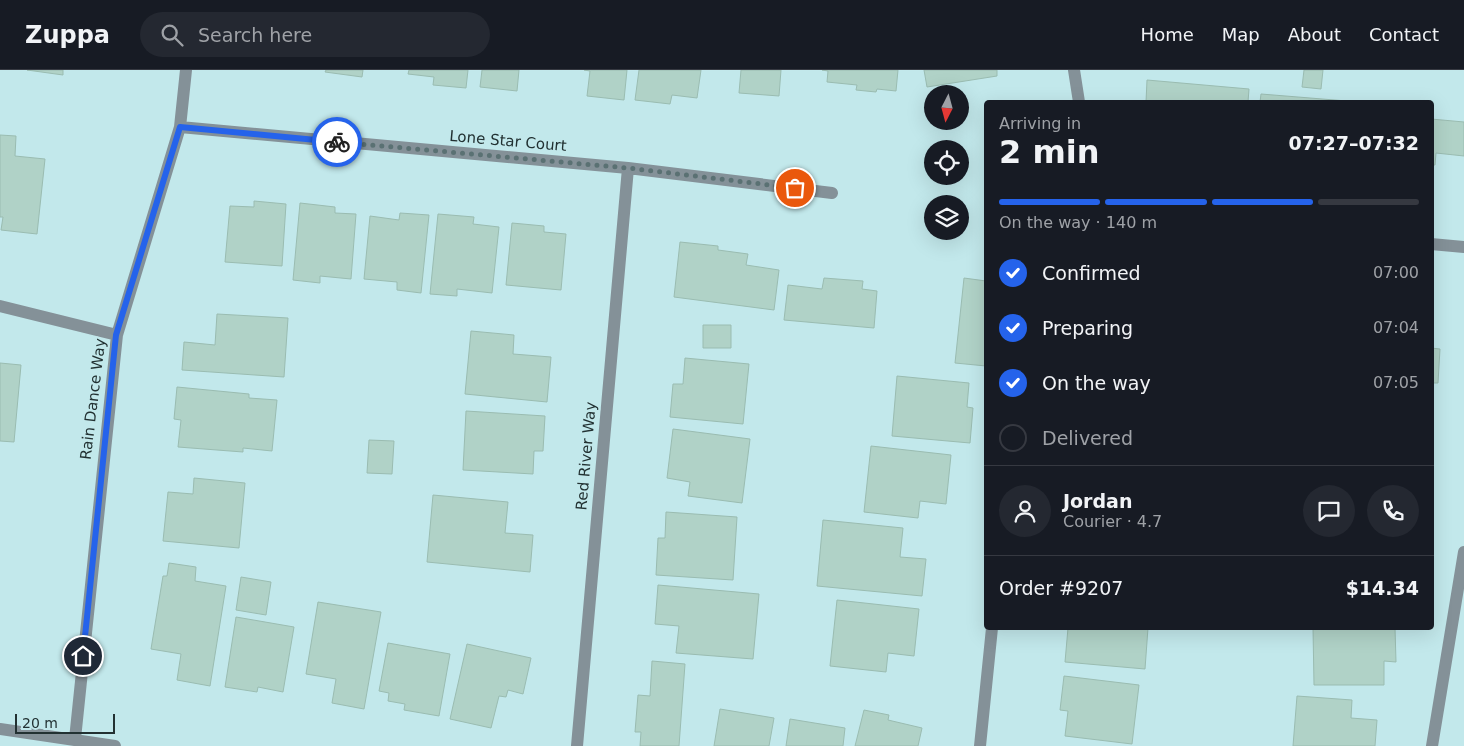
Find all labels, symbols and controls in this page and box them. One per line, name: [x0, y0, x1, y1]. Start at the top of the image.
search box: [140, 12, 490, 57]
text: Zuppa: [25, 21, 110, 49]
icon: search: [158, 21, 186, 49]
text: Search here: [198, 24, 312, 46]
text: Home: [1141, 24, 1194, 45]
text: Map: [1222, 24, 1260, 45]
text: About: [1288, 24, 1341, 45]
text: Contact: [1369, 24, 1439, 45]
north arrow: [924, 85, 969, 130]
map controls: [924, 85, 969, 240]
text: Arriving in: [999, 114, 1081, 133]
courier: [312, 117, 362, 167]
street label: Lone Star Court: [449, 127, 567, 155]
icon: bike: [323, 128, 351, 156]
text: 07:27–07:32: [1289, 132, 1419, 154]
text: 2 min: [999, 133, 1100, 171]
button: locate: [924, 140, 969, 185]
pin: [774, 167, 816, 209]
icon: bag: [781, 174, 809, 202]
button: layers: [924, 195, 969, 240]
text: On the way · 140 m: [999, 213, 1157, 232]
icon: check: [999, 259, 1027, 287]
text: Confirmed: [1042, 262, 1141, 284]
text: 07:00: [1373, 263, 1419, 282]
icon: check: [999, 314, 1027, 342]
text: Preparing: [1042, 317, 1133, 339]
text: 07:04: [1373, 318, 1419, 337]
street label: Rain Dance Way: [77, 337, 109, 461]
icon: check: [999, 369, 1027, 397]
text: On the way: [1042, 372, 1151, 394]
text: 07:05: [1373, 373, 1419, 392]
street label: Red River Way: [572, 401, 600, 511]
text: Delivered: [1042, 427, 1133, 449]
button: person: [999, 485, 1051, 537]
button: chat: [1303, 485, 1355, 537]
button: phone: [1367, 485, 1419, 537]
text: Jordan: [1063, 490, 1132, 512]
text: Courier · 4.7: [1063, 512, 1162, 531]
text: Order #9207: [999, 577, 1123, 599]
text: $14.34: [1346, 577, 1419, 599]
pin: [62, 635, 104, 677]
icon: home: [69, 642, 97, 670]
scale bar: [15, 711, 115, 734]
text: 20 m: [22, 715, 58, 731]

